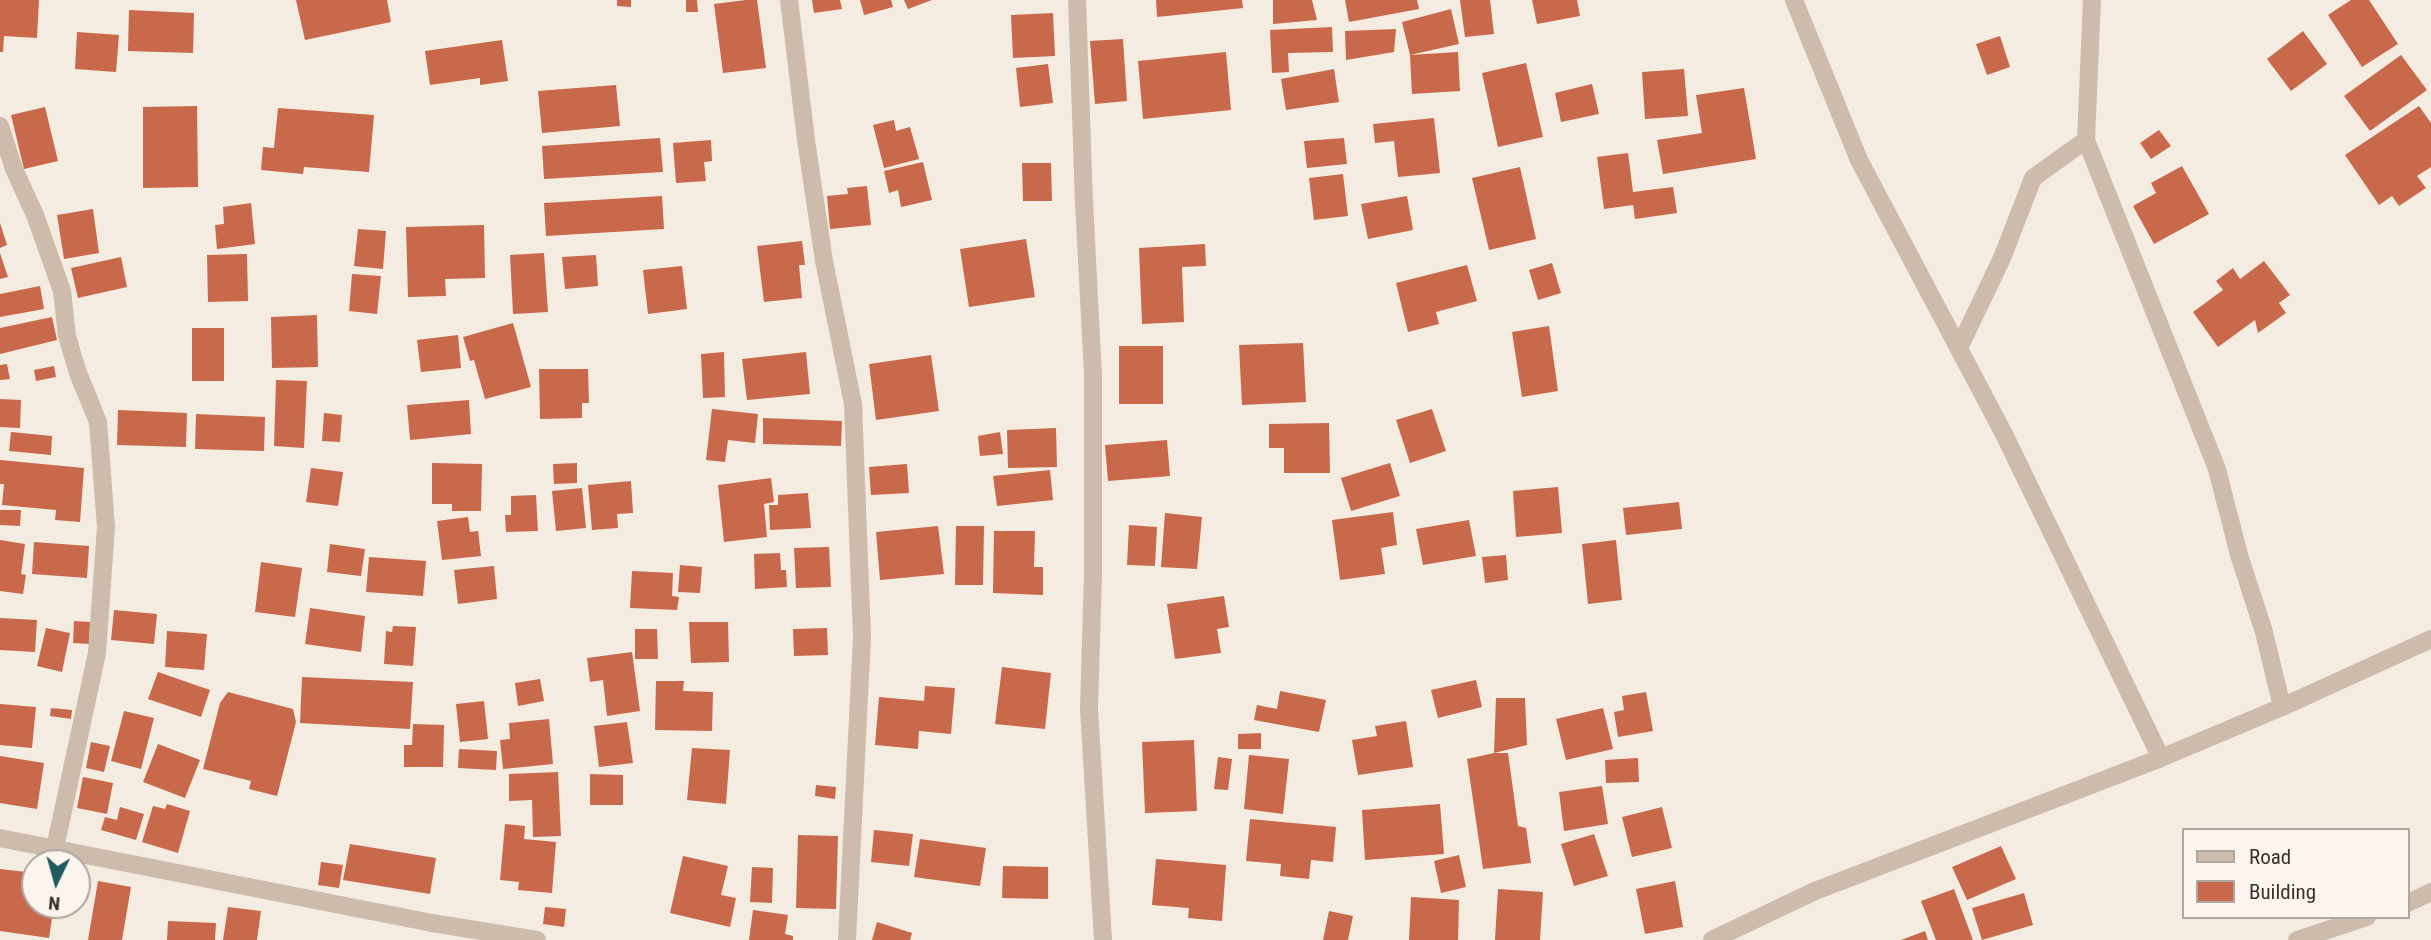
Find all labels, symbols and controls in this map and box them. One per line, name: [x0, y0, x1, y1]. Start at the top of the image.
legend: [2182, 828, 2410, 919]
text: Road: [2249, 845, 2291, 869]
north arrow: [21, 849, 91, 919]
text: Building: [2249, 880, 2316, 904]
text: N: [48, 891, 61, 915]

